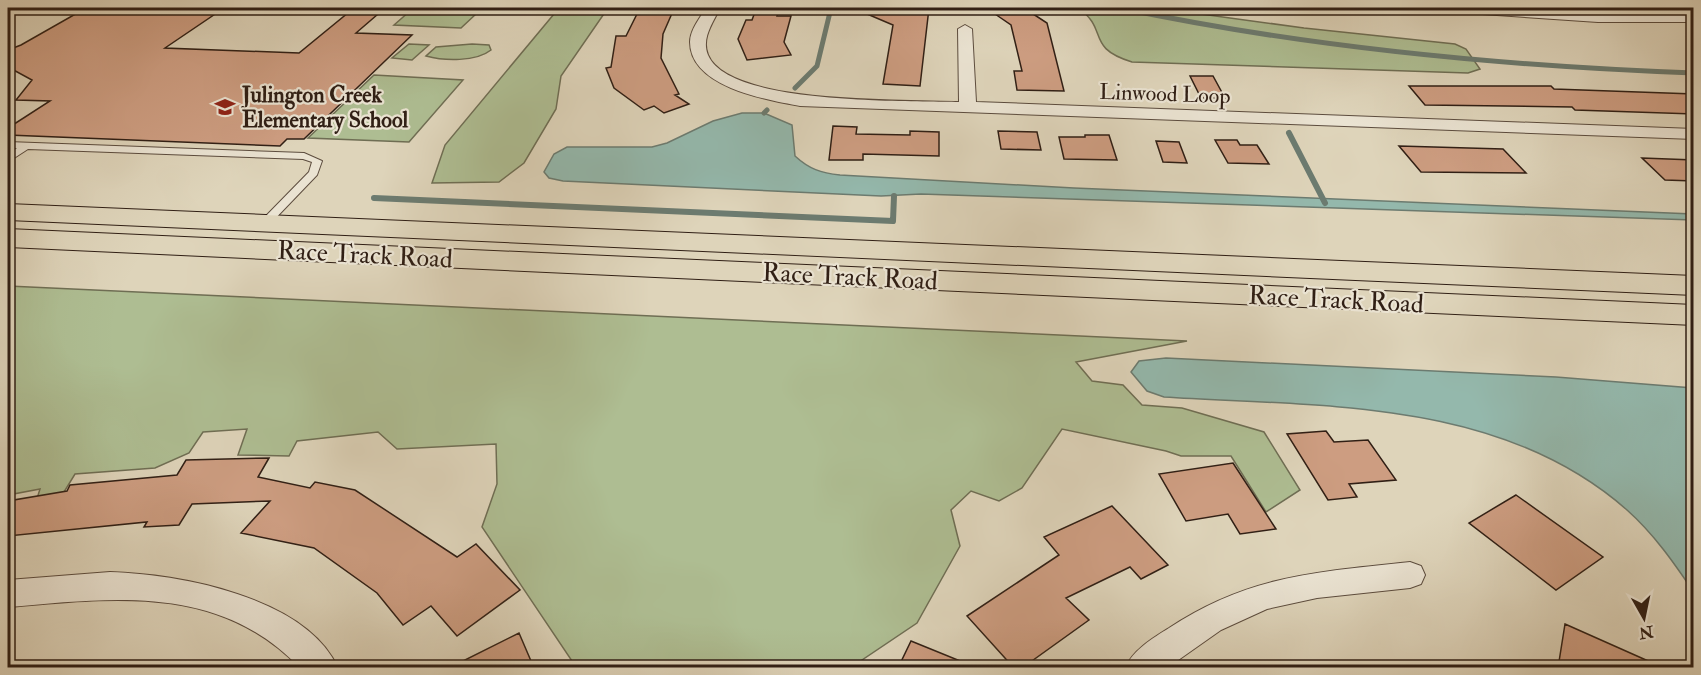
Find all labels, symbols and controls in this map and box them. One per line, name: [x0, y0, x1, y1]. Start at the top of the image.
street label: Linwood Loop: [1099, 78, 1231, 111]
place label: Julington Creek Elementary School: [241, 81, 408, 135]
school or university icon: Julington Creek Elementary School: [213, 95, 237, 119]
street label: Race Track Road: [276, 234, 454, 276]
street label: Race Track Road: [761, 256, 939, 298]
street label: Race Track Road: [1247, 279, 1425, 321]
north arrow: [1614, 588, 1674, 648]
text: N: [1637, 621, 1656, 643]

